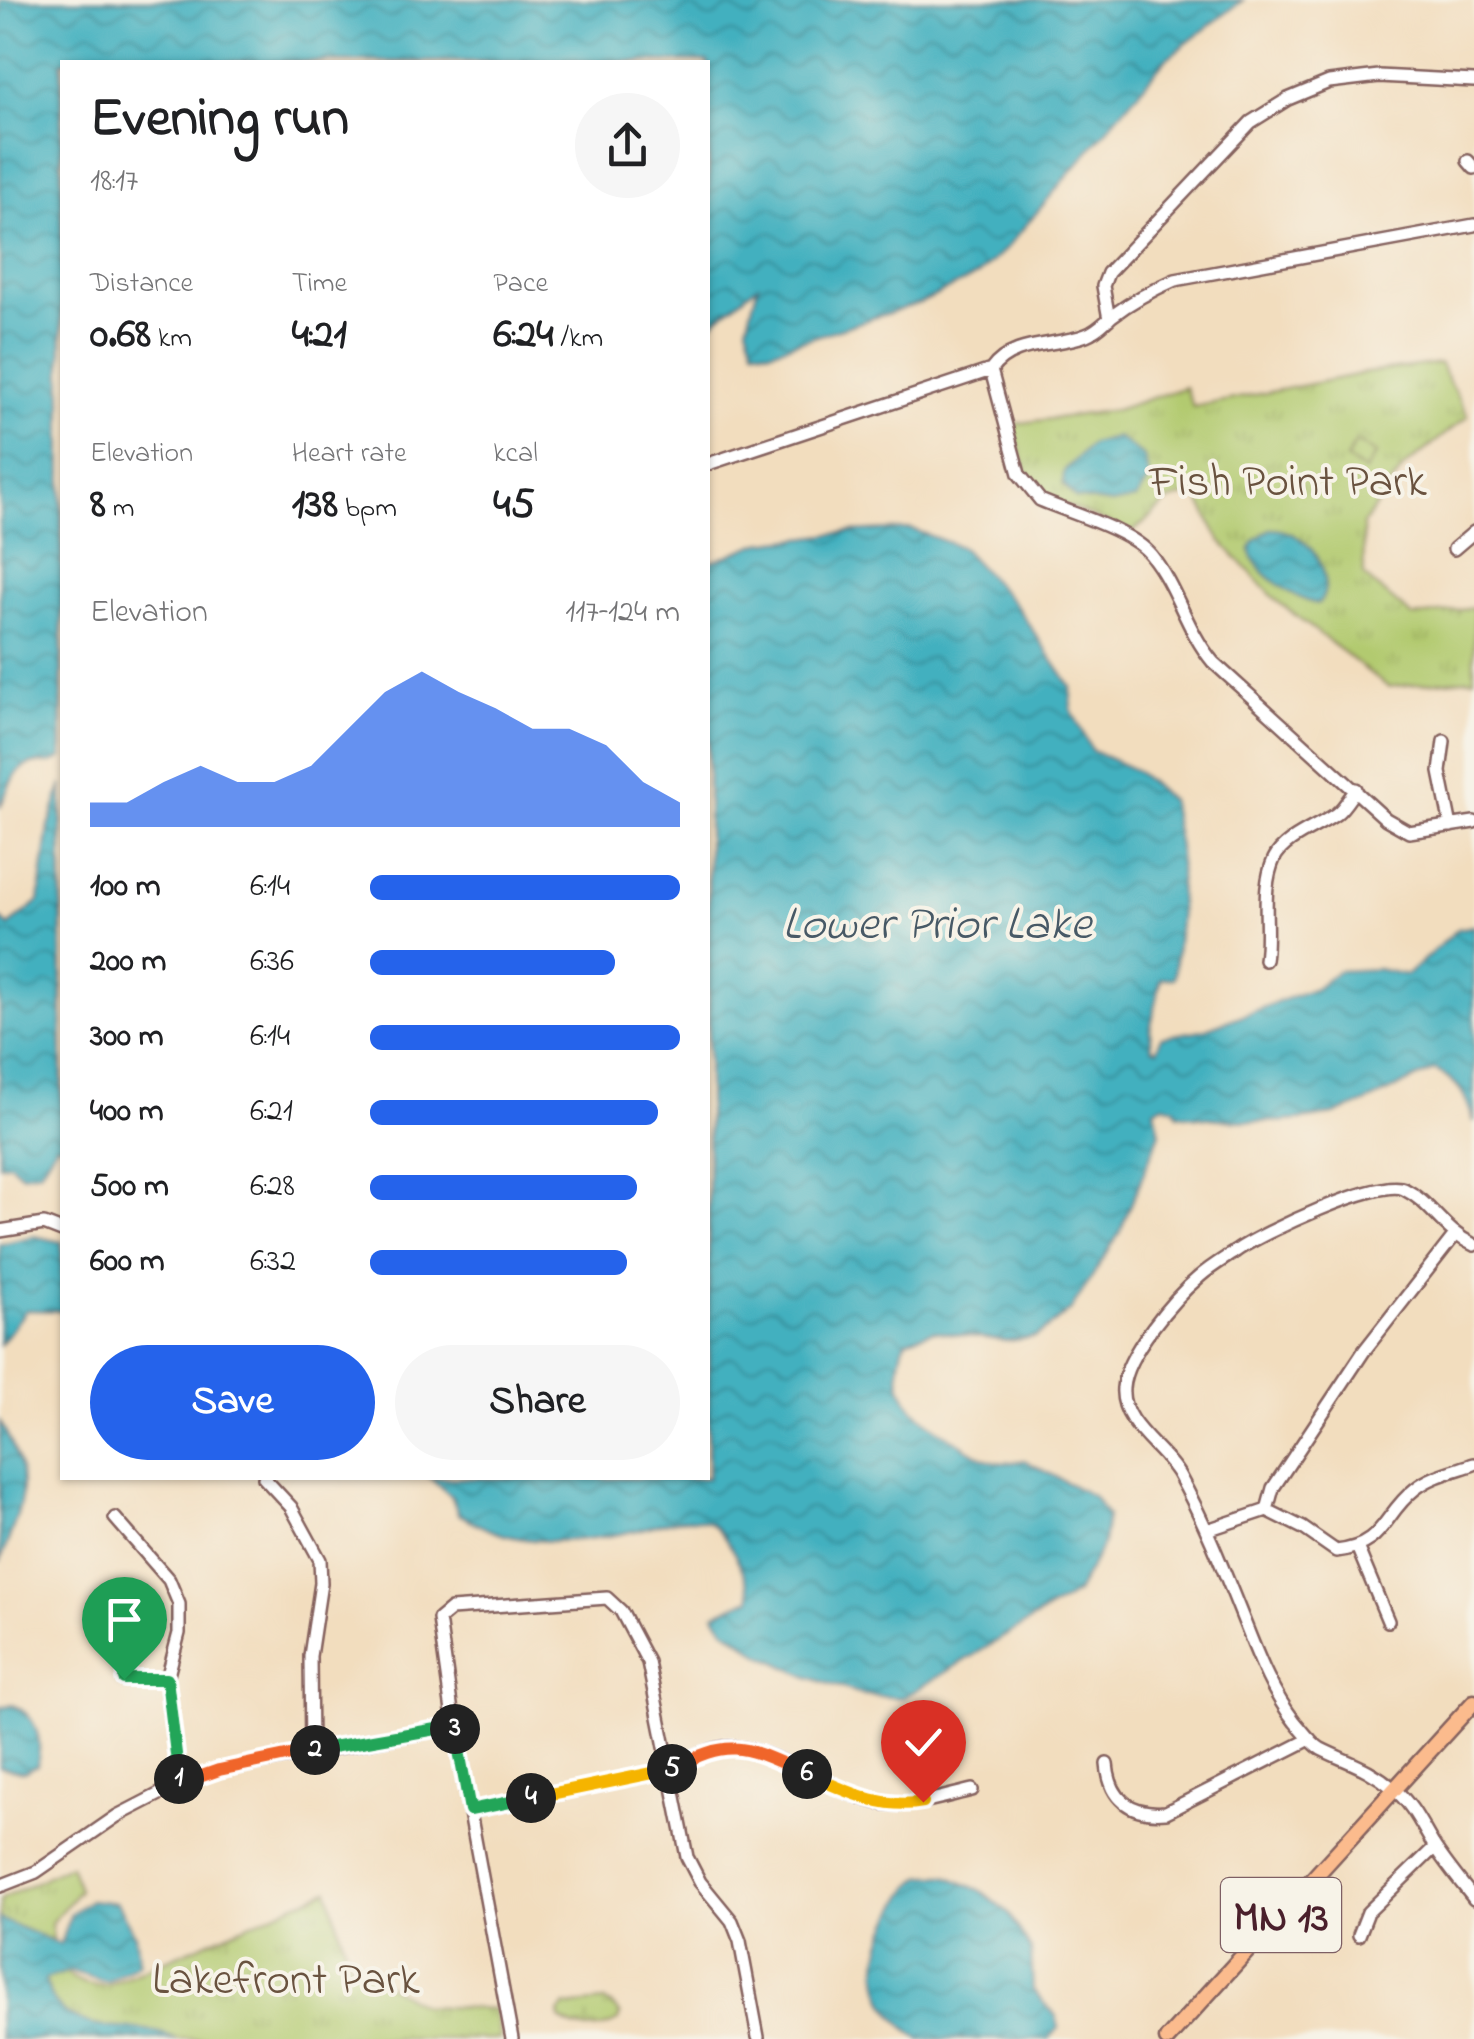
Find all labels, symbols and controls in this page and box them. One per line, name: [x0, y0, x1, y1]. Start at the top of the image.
text: Evening run: [90, 81, 349, 161]
button: share: [575, 93, 680, 198]
text: 18:17: [90, 159, 138, 206]
text: Distance: [90, 264, 193, 305]
text: Time: [292, 264, 347, 305]
text: Pace: [493, 264, 548, 305]
text: 0.68: [90, 305, 151, 366]
text: 4:21: [292, 305, 347, 366]
text: 6:24: [493, 305, 554, 366]
text: km: [151, 319, 192, 360]
text: /km: [554, 319, 603, 360]
text: Elevation: [90, 434, 193, 475]
text: Heart rate: [292, 434, 406, 475]
text: kcal: [493, 434, 538, 475]
park label: Fish Point Park: [1148, 451, 1427, 517]
text: 8: [90, 475, 106, 536]
text: 138: [292, 475, 338, 536]
text: 45: [493, 475, 535, 536]
text: m: [106, 489, 135, 530]
text: bpm: [338, 489, 397, 530]
text: Elevation: [90, 590, 208, 637]
text: 117–124 m: [565, 590, 680, 637]
text: 100 m: [90, 864, 161, 911]
text: 6:14: [250, 864, 290, 911]
water label: Lower Prior Lake: [782, 891, 1094, 961]
text: 200 m: [90, 939, 166, 986]
text: 6:36: [250, 939, 294, 986]
text: 300 m: [90, 1014, 164, 1061]
text: 6:14: [250, 1014, 290, 1061]
text: 400 m: [90, 1089, 164, 1136]
text: 6:21: [250, 1089, 293, 1136]
text: 500 m: [90, 1164, 169, 1211]
text: 6:28: [250, 1164, 295, 1211]
text: 600 m: [90, 1239, 165, 1286]
text: 6:32: [250, 1239, 296, 1286]
button: Save: [90, 1345, 375, 1460]
button: Share: [395, 1345, 680, 1460]
pin: [82, 1577, 167, 1680]
icon: arrive: [97, 1592, 152, 1647]
pin: [881, 1700, 966, 1803]
pin: 3: [430, 1704, 480, 1754]
text: 3: [449, 1708, 461, 1749]
icon: check: [896, 1715, 951, 1770]
pin: 2: [290, 1725, 340, 1775]
text: 2: [308, 1729, 322, 1770]
pin: 5: [647, 1744, 697, 1794]
text: 5: [664, 1748, 680, 1789]
pin: 6: [782, 1749, 832, 1799]
text: 6: [801, 1753, 813, 1794]
pin: 1: [154, 1754, 204, 1804]
text: 1: [175, 1758, 183, 1799]
pin: 4: [506, 1773, 556, 1823]
text: 4: [525, 1777, 537, 1818]
road number: MN 13: [1221, 1878, 1341, 1952]
park label: Lakefront Park: [152, 1949, 420, 2015]

